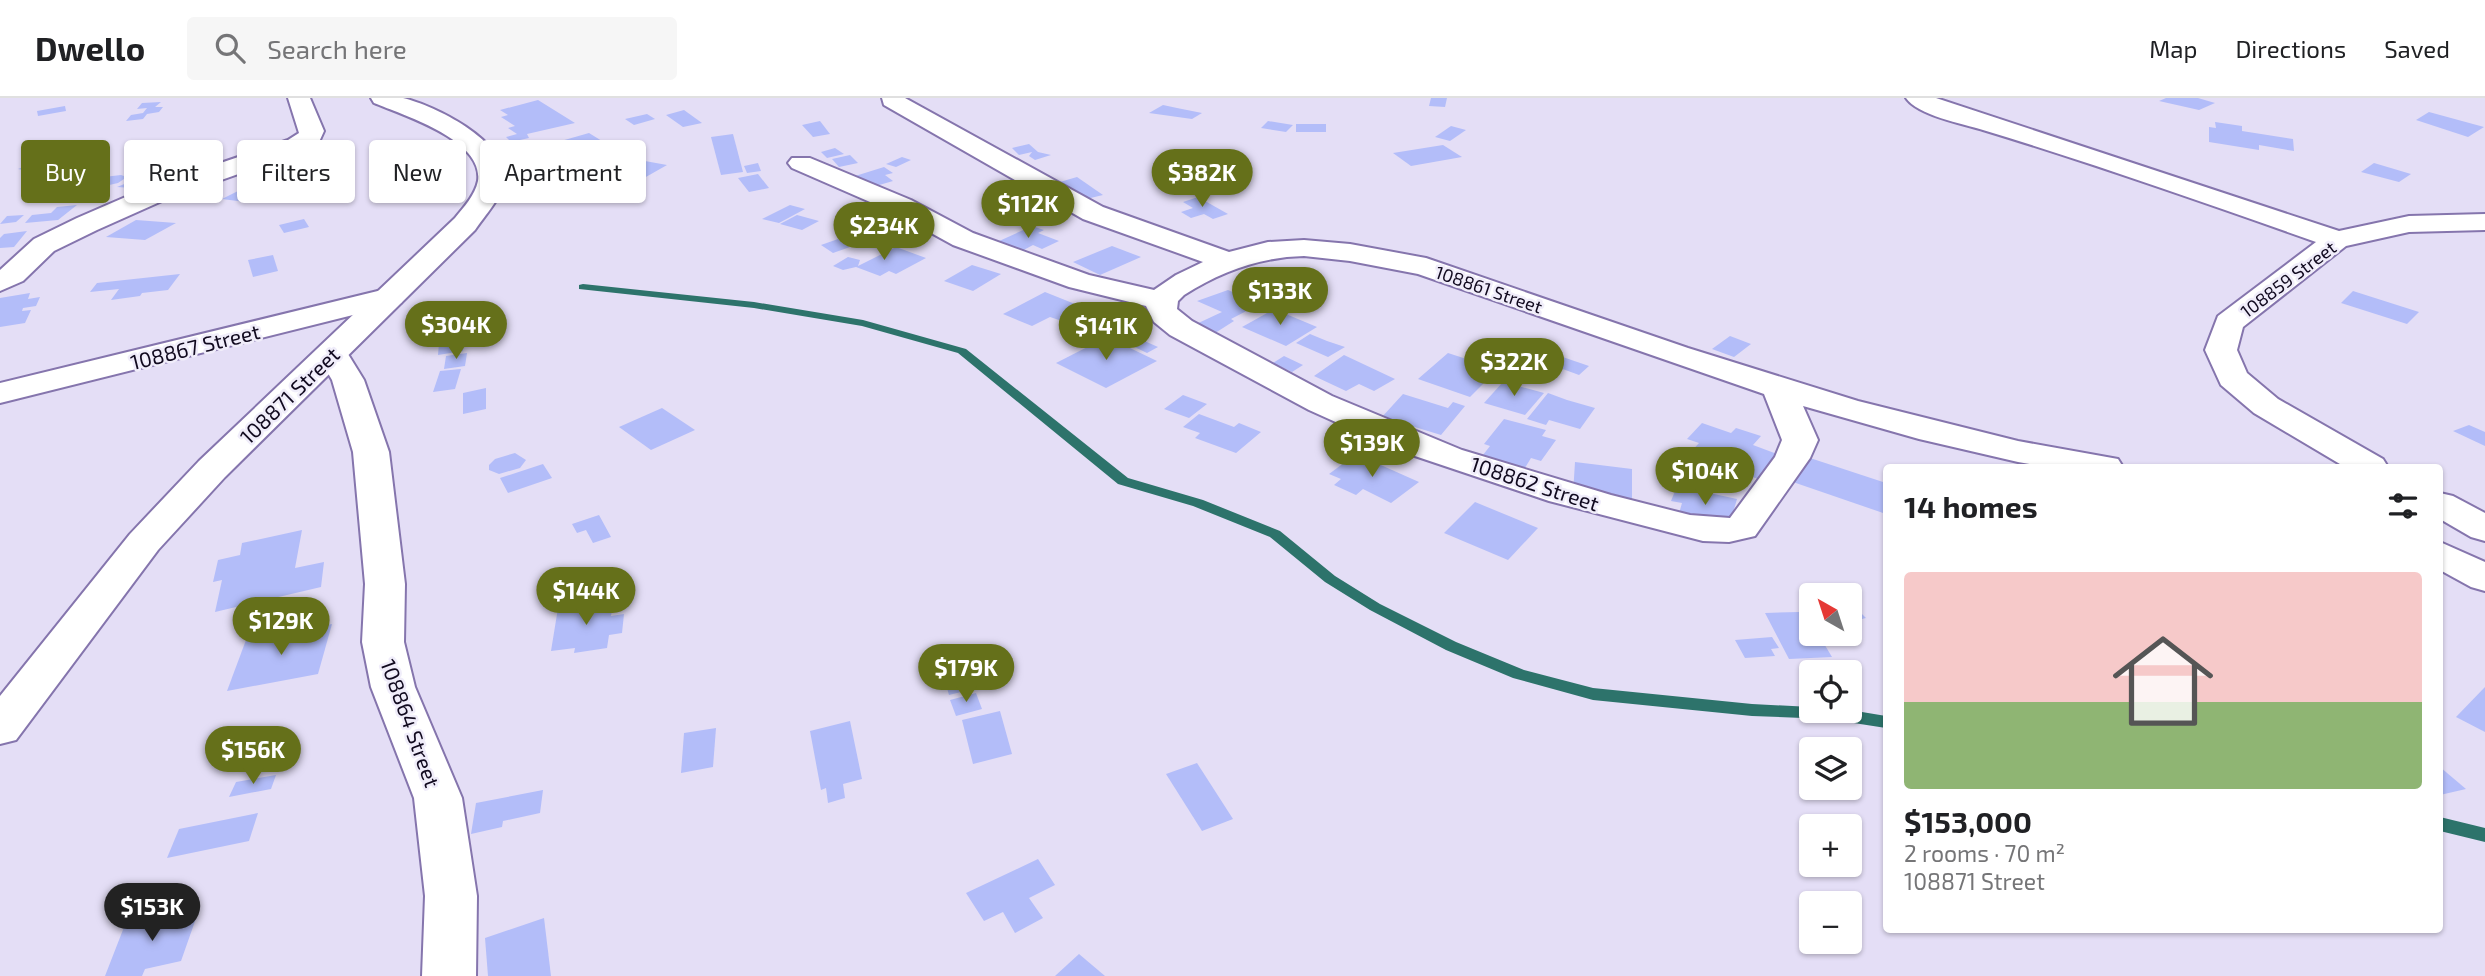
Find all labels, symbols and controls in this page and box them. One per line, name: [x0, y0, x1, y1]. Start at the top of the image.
search box: [187, 17, 677, 80]
text: Dwello: [35, 28, 145, 68]
icon: search: [211, 29, 249, 67]
text: Search here: [267, 33, 407, 64]
text: Map: [2149, 34, 2197, 63]
text: Directions: [2235, 34, 2346, 63]
text: Saved: [2384, 34, 2450, 63]
chip: Buy: [21, 140, 110, 203]
chip: Rent: [124, 140, 223, 203]
chip: Filters: [237, 140, 355, 203]
chip: New: [369, 140, 466, 203]
chip: Apartment: [480, 140, 646, 203]
pin: $382K: [1153, 150, 1251, 209]
text: $382K: [1168, 158, 1236, 186]
pin: $112K: [979, 180, 1077, 240]
text: $112K: [997, 189, 1059, 217]
pin: $234K: [835, 202, 933, 262]
text: $234K: [850, 211, 918, 239]
street label: 108859 Street: [2236, 236, 2340, 322]
street label: 108861 Street: [1433, 260, 1545, 318]
pin: $133K: [1231, 268, 1329, 327]
text: $133K: [1248, 276, 1312, 304]
pin: $304K: [407, 302, 505, 361]
pin: $141K: [1057, 302, 1155, 362]
text: $304K: [421, 310, 491, 338]
text: $141K: [1075, 311, 1137, 339]
street label: 108867 Street: [128, 318, 262, 374]
pin: $322K: [1465, 338, 1563, 398]
street label: 108871 Street: [234, 341, 344, 449]
text: $322K: [1480, 347, 1548, 375]
pin: $139K: [1323, 420, 1421, 479]
text: $139K: [1340, 428, 1404, 456]
pin: $104K: [1656, 448, 1754, 507]
street label: 108862 Street: [1468, 451, 1602, 515]
text: $104K: [1671, 456, 1739, 484]
icon: filters: [2384, 487, 2422, 525]
text: 14 homes: [1904, 488, 2038, 524]
pin: $144K: [537, 568, 635, 627]
text: $144K: [552, 576, 620, 604]
north arrow: [1799, 583, 1862, 646]
map controls: [1799, 583, 1862, 954]
pin: $129K: [232, 598, 330, 657]
text: $129K: [249, 606, 313, 634]
icon: home: [2100, 618, 2226, 744]
pin: $179K: [917, 644, 1015, 704]
text: $179K: [934, 653, 998, 681]
street label: 108864 Street: [376, 656, 446, 790]
button: locate: [1799, 660, 1862, 723]
pin: $156K: [204, 726, 302, 786]
text: $156K: [221, 735, 285, 763]
button: layers: [1799, 737, 1862, 800]
text: $153,000: [1904, 803, 2032, 839]
button: +: [1799, 814, 1862, 877]
text: 2 rooms · 70 m²: [1904, 839, 2065, 867]
text: 108871 Street: [1904, 867, 2045, 895]
pin: $153K: [103, 884, 201, 943]
button: −: [1799, 891, 1862, 954]
text: $153K: [120, 892, 184, 920]

